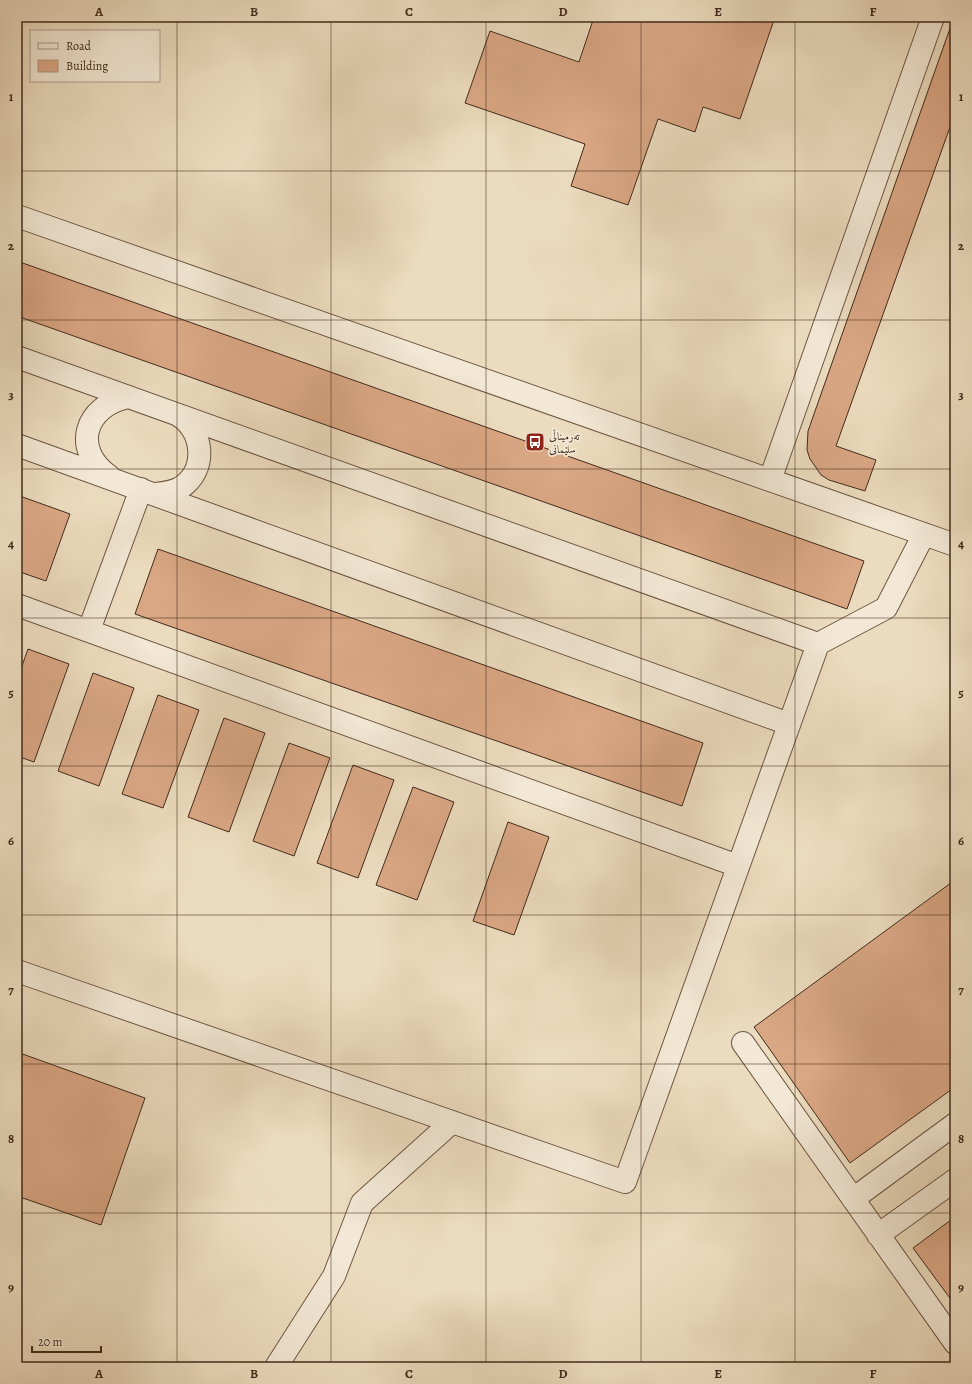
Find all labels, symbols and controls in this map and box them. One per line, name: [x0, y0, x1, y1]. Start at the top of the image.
text: A: [94, 3, 104, 20]
text: B: [250, 3, 258, 20]
text: C: [405, 3, 413, 20]
text: D: [558, 3, 568, 20]
text: E: [714, 3, 722, 20]
text: F: [870, 3, 877, 20]
legend: [30, 30, 160, 82]
text: Road: [66, 38, 92, 54]
text: Building: [66, 58, 108, 74]
text: 1: [9, 88, 14, 105]
text: 1: [959, 88, 964, 105]
text: 2: [8, 237, 15, 254]
text: 2: [958, 237, 965, 254]
text: 3: [8, 386, 14, 403]
text: 3: [958, 386, 964, 403]
place label: تەرمیناڵی سلێمانی: [549, 429, 581, 457]
bus stop icon: تەرمیناڵی سلێمانی: [524, 431, 546, 453]
text: 4: [8, 535, 14, 552]
text: 4: [958, 535, 964, 552]
text: 5: [8, 684, 14, 701]
text: 5: [958, 684, 964, 701]
text: 6: [8, 832, 14, 849]
text: 6: [958, 832, 964, 849]
text: 7: [8, 981, 14, 998]
text: 7: [958, 981, 964, 998]
text: 8: [8, 1130, 14, 1147]
text: 8: [958, 1130, 964, 1147]
text: 9: [8, 1279, 14, 1296]
text: 9: [958, 1279, 964, 1296]
scale bar: [32, 1328, 101, 1354]
text: 20 m: [38, 1334, 62, 1350]
text: A: [94, 1365, 104, 1382]
text: B: [250, 1365, 258, 1382]
text: C: [405, 1365, 413, 1382]
text: D: [558, 1365, 568, 1382]
text: E: [714, 1365, 722, 1382]
text: F: [870, 1365, 877, 1382]

